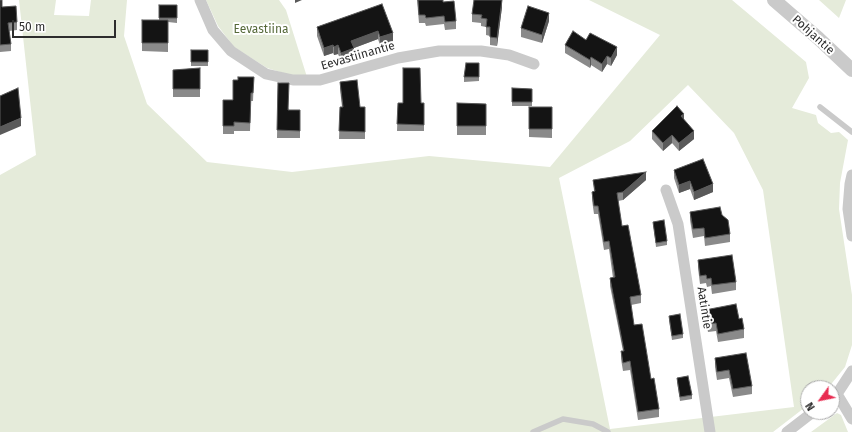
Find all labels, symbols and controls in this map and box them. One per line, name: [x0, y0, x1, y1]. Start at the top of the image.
scale bar: [14, 12, 118, 38]
street label: Pohjantie: [789, 12, 837, 58]
text: 50 m: [19, 20, 45, 34]
park label: Eevastiina: [233, 23, 289, 37]
street label: Eevastiinantie: [319, 39, 397, 73]
street label: Aatintie: [694, 286, 714, 330]
north arrow: [800, 380, 840, 420]
text: N: [803, 400, 818, 413]

